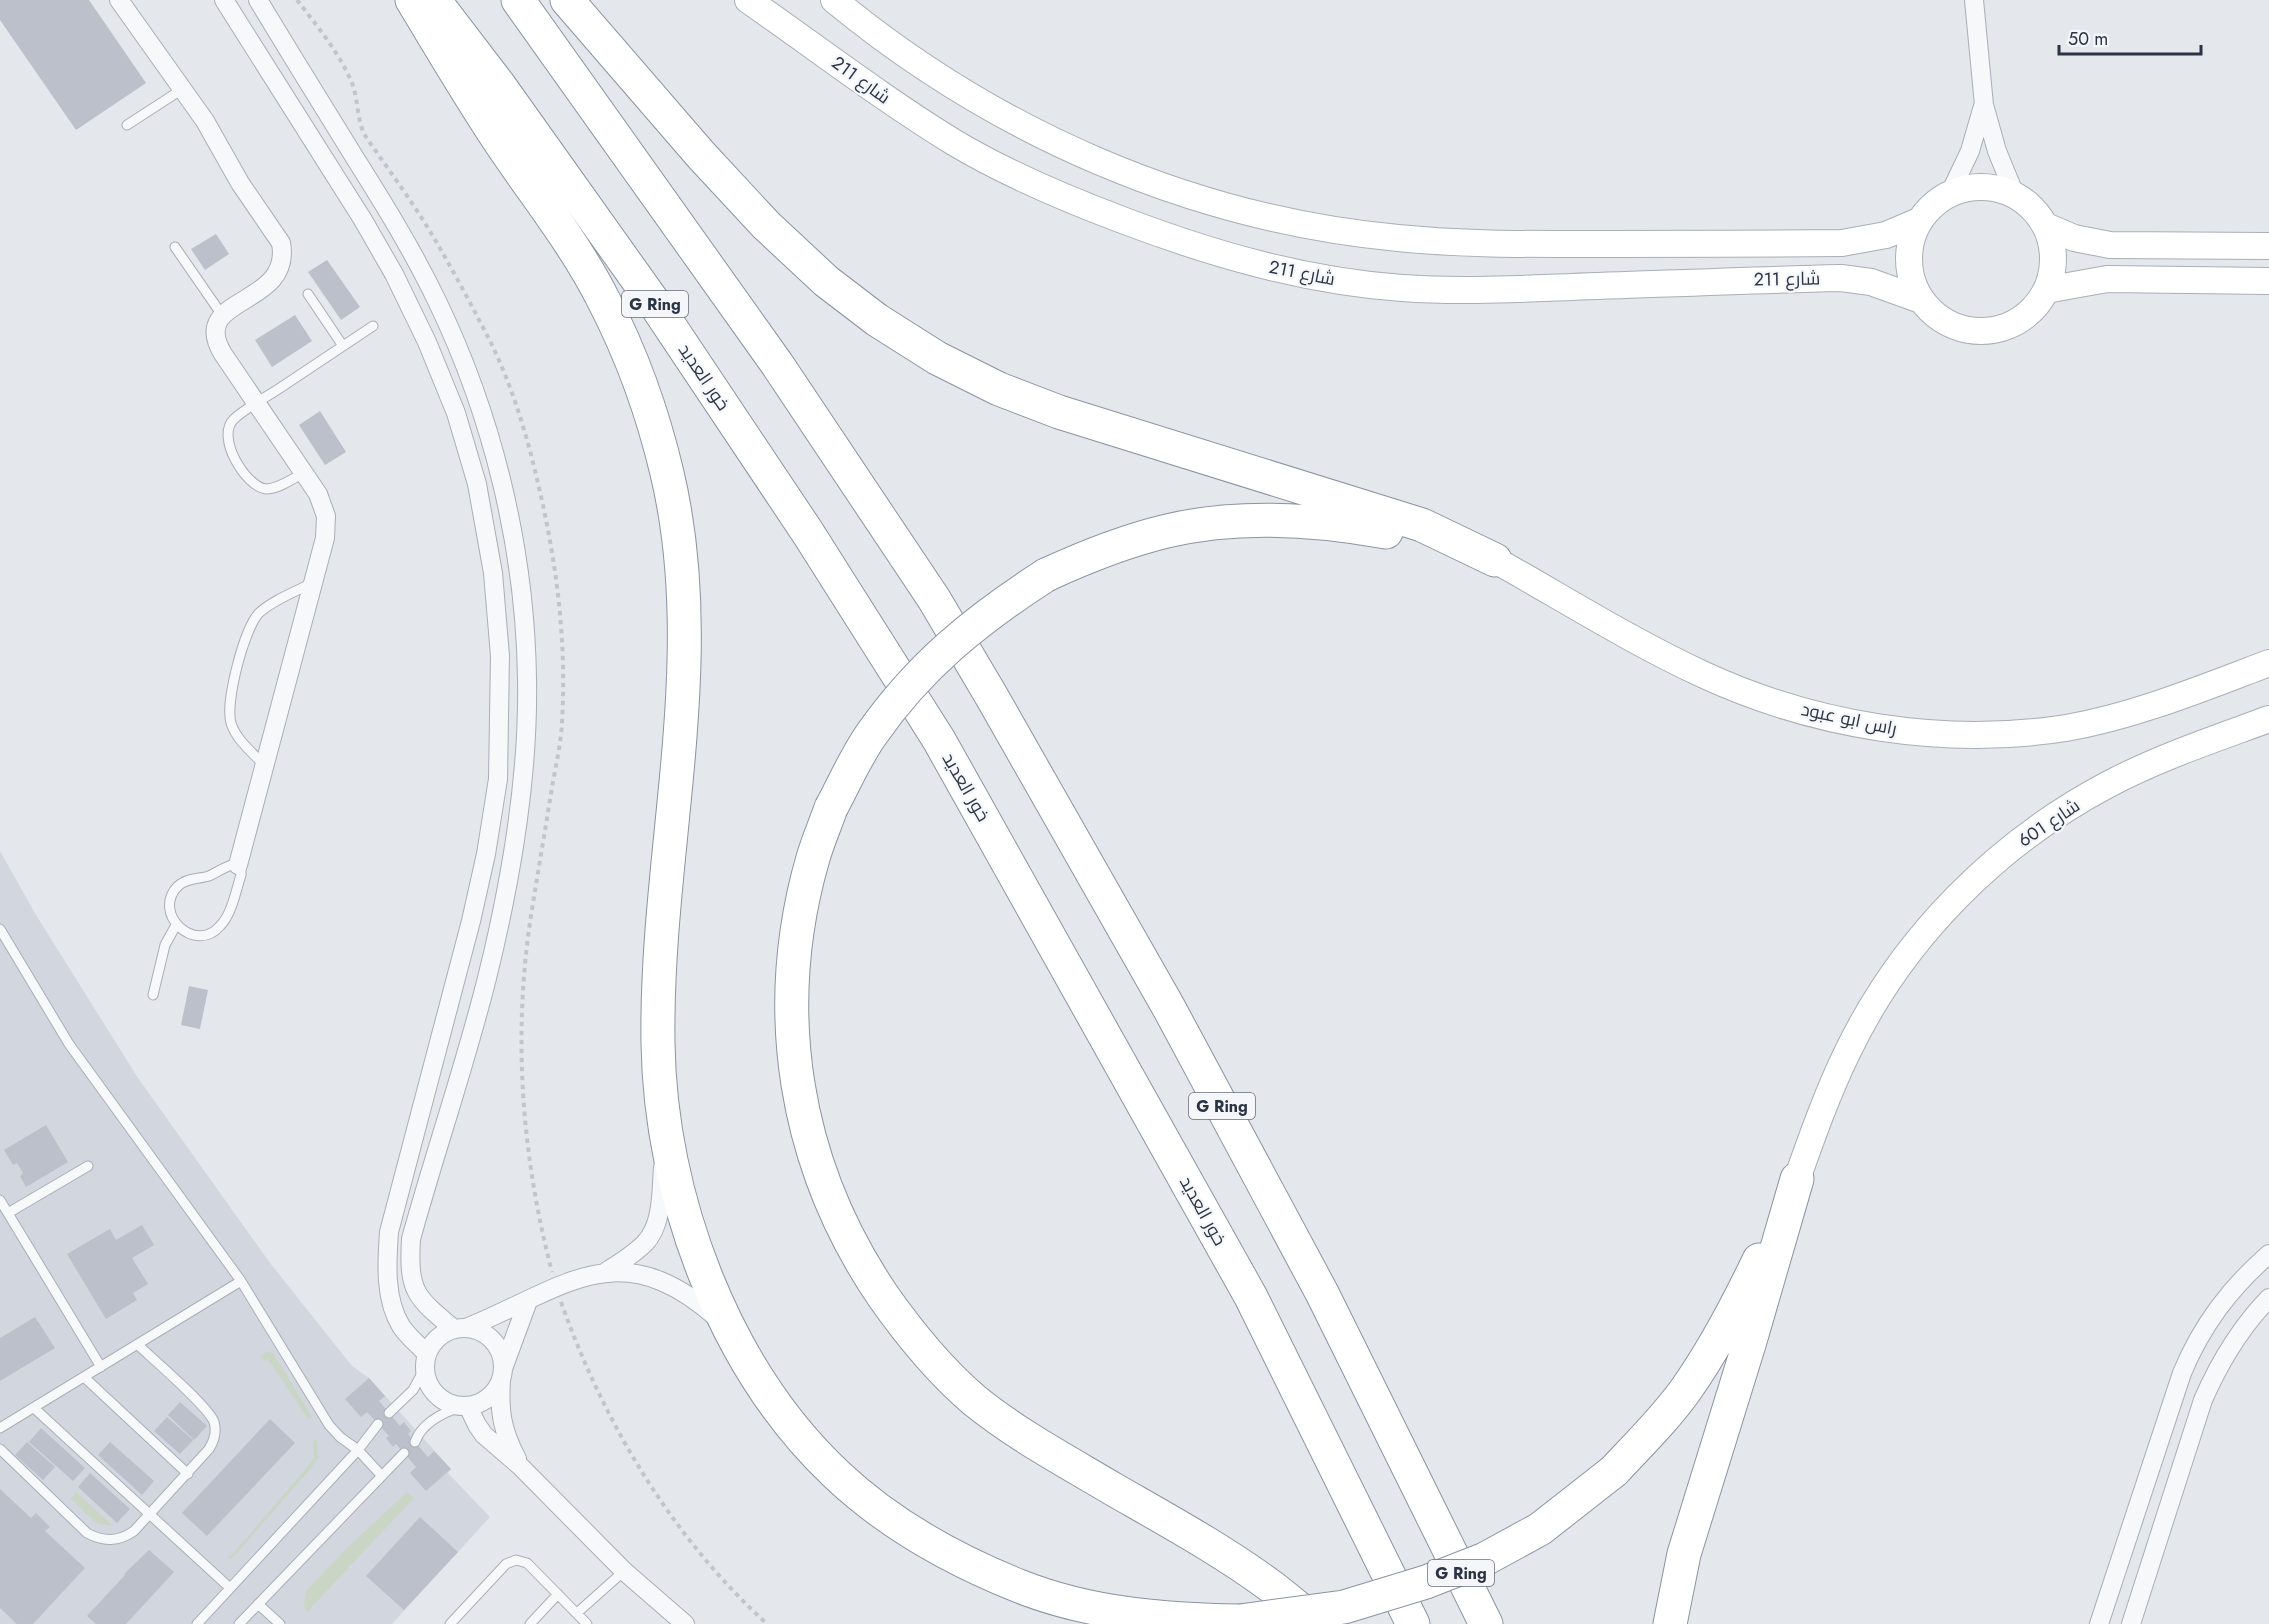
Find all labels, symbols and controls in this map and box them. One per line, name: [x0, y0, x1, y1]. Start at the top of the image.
scale bar: [2059, 18, 2202, 56]
text: 50 m: [2068, 26, 2108, 52]
street label: شارع 211: [826, 50, 896, 110]
street label: شارع 211: [1267, 254, 1337, 292]
street label: شارع 211: [1753, 265, 1821, 293]
road number: G Ring: [622, 291, 688, 317]
street label: خور العديد: [672, 338, 736, 416]
street label: راس ابو عبود: [1799, 696, 1899, 742]
street label: خور العديد: [936, 748, 996, 826]
street label: شارع 601: [2013, 793, 2085, 853]
road number: G Ring: [1189, 1093, 1255, 1119]
street label: خور العديد: [1173, 1172, 1233, 1250]
road number: G Ring: [1428, 1560, 1494, 1586]

